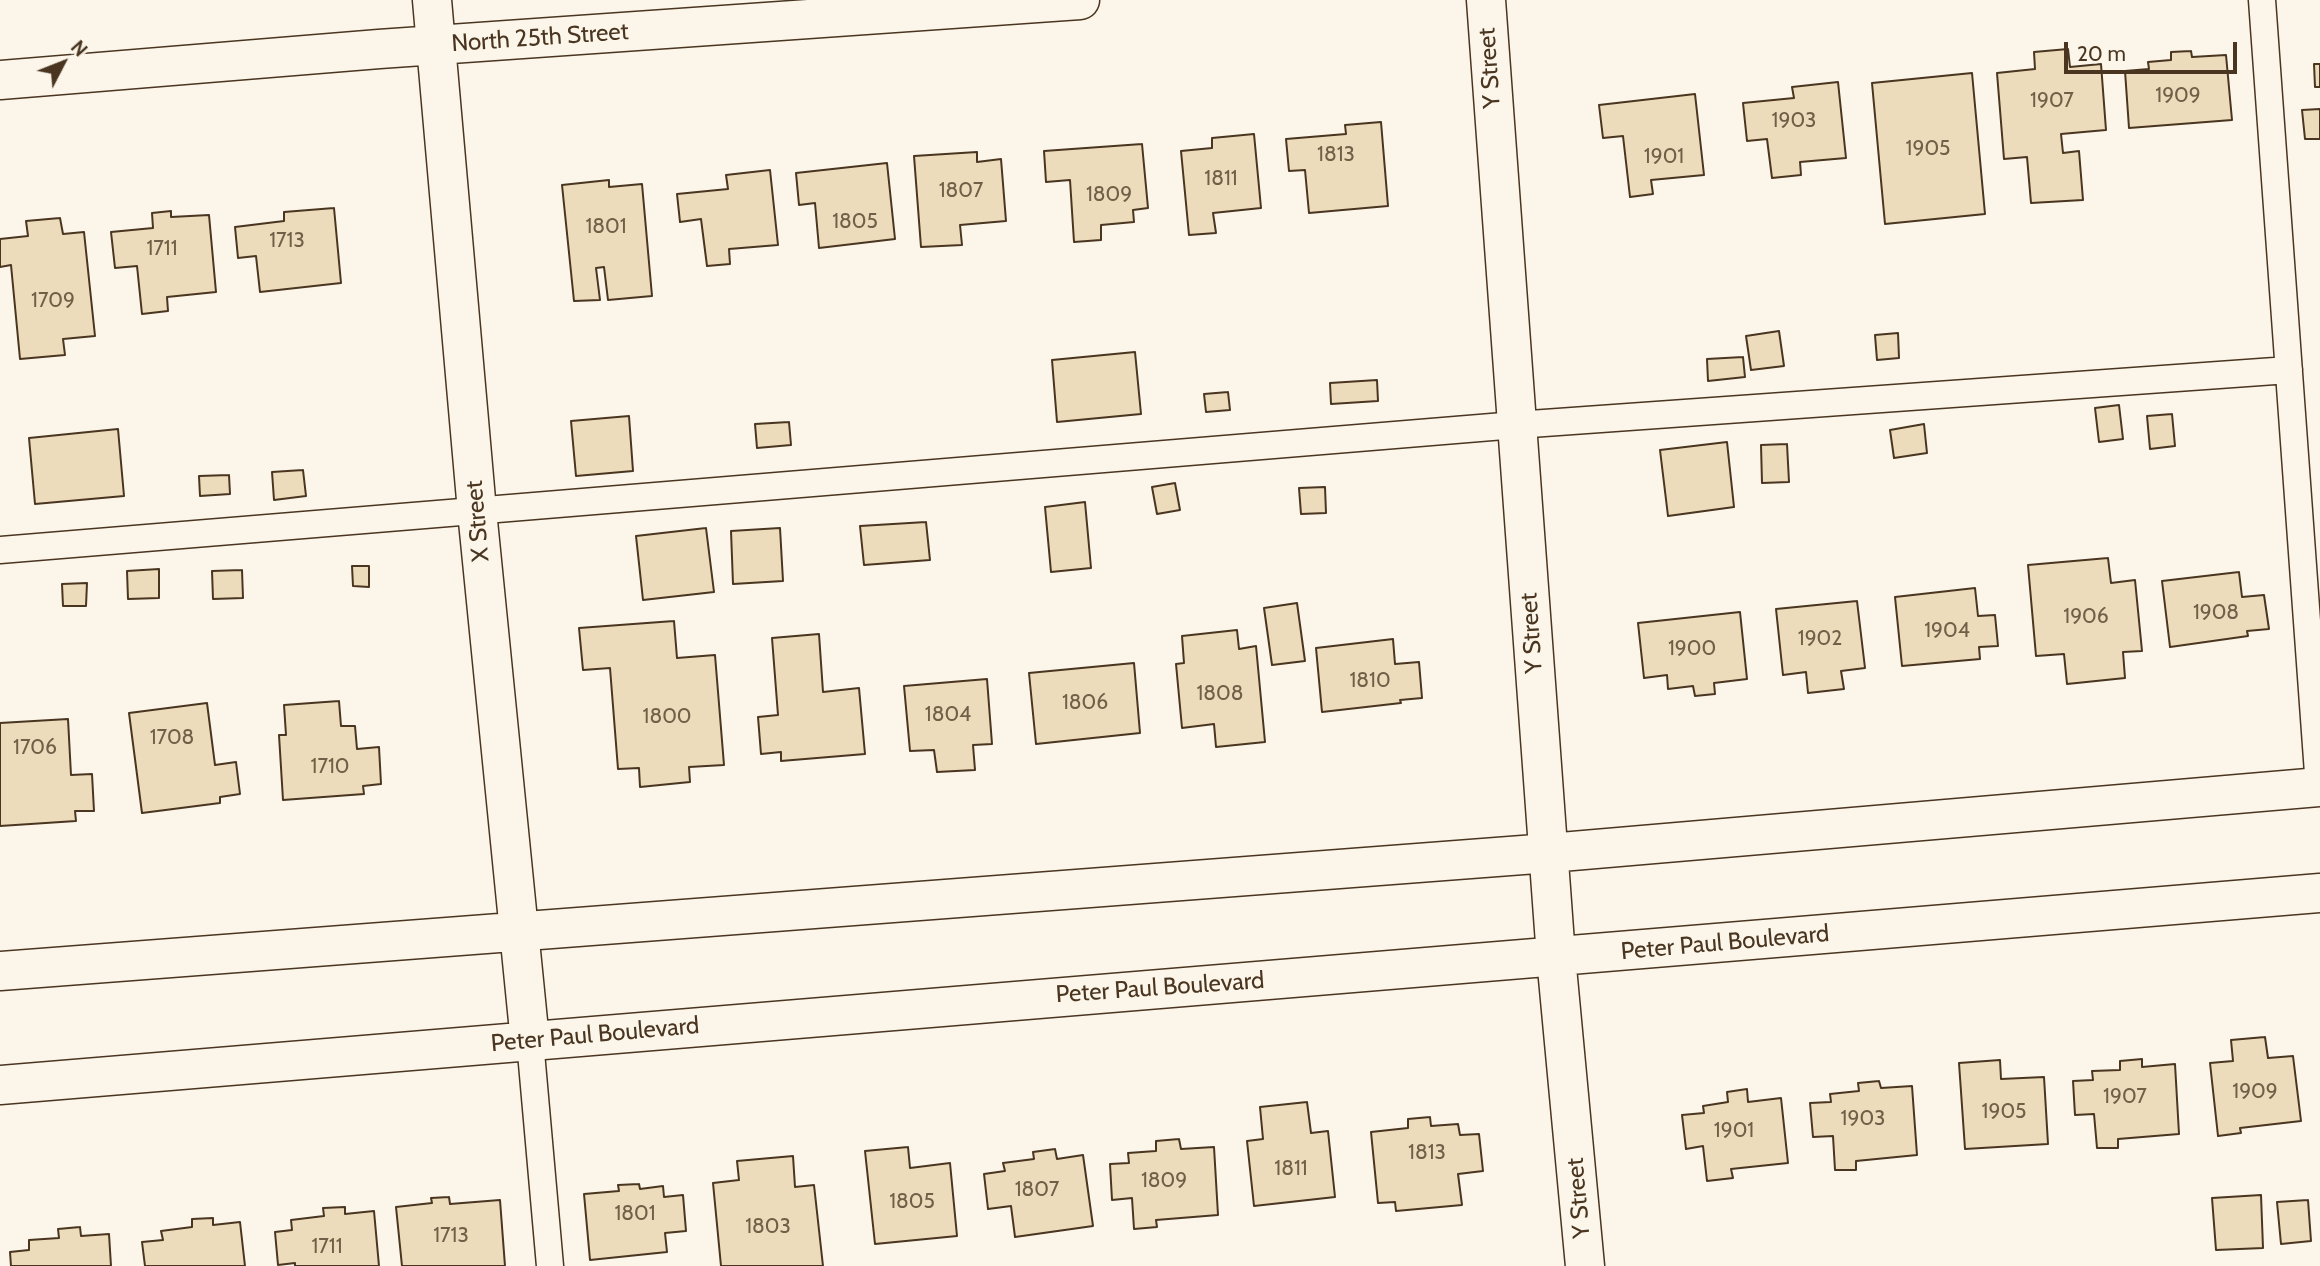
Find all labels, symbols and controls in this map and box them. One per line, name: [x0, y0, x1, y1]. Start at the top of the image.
street label: North 25th Street: [450, 17, 630, 59]
street label: Y Street: [1473, 27, 1507, 109]
north arrow: [28, 28, 98, 98]
scale bar: [2068, 28, 2241, 72]
text: N: [66, 36, 92, 61]
text: 20 m: [2077, 41, 2126, 66]
house number: 1909: [2155, 83, 2201, 109]
house number: 1907: [2030, 88, 2074, 114]
house number: 1903: [1772, 108, 1816, 134]
house number: 1905: [1906, 136, 1950, 162]
house number: 1813: [1317, 142, 1355, 168]
house number: 1901: [1644, 144, 1684, 170]
house number: 1811: [1204, 166, 1238, 192]
house number: 1807: [939, 178, 983, 204]
house number: 1809: [1086, 182, 1132, 208]
house number: 1805: [832, 209, 878, 235]
house number: 1801: [585, 214, 627, 240]
house number: 1713: [269, 228, 305, 254]
house number: 1711: [146, 236, 178, 262]
house number: 1709: [31, 288, 75, 314]
street label: X Street: [460, 479, 496, 563]
street label: Y Street: [1515, 592, 1549, 674]
house number: 1908: [2193, 600, 2239, 626]
house number: 1906: [2063, 604, 2109, 630]
house number: 1904: [1924, 618, 1970, 644]
house number: 1902: [1798, 626, 1842, 652]
house number: 1900: [1668, 636, 1716, 662]
house number: 1810: [1349, 668, 1391, 694]
house number: 1808: [1197, 681, 1243, 707]
house number: 1806: [1062, 690, 1108, 716]
house number: 1804: [925, 702, 971, 728]
house number: 1800: [643, 704, 691, 730]
house number: 1708: [150, 725, 194, 751]
house number: 1706: [13, 735, 57, 761]
house number: 1710: [311, 754, 349, 780]
street label: Peter Paul Boulevard: [1620, 920, 1830, 966]
street label: Peter Paul Boulevard: [1055, 966, 1265, 1010]
street label: Peter Paul Boulevard: [490, 1012, 700, 1058]
house number: 1909: [2232, 1079, 2278, 1105]
house number: 1907: [2103, 1084, 2147, 1110]
house number: 1905: [1982, 1099, 2026, 1125]
house number: 1903: [1841, 1106, 1885, 1132]
house number: 1901: [1714, 1118, 1754, 1144]
house number: 1813: [1408, 1140, 1446, 1166]
house number: 1811: [1274, 1156, 1308, 1182]
street label: Y Street: [1561, 1157, 1597, 1239]
house number: 1809: [1141, 1168, 1187, 1194]
house number: 1807: [1015, 1177, 1059, 1203]
house number: 1805: [889, 1189, 935, 1215]
house number: 1801: [614, 1201, 656, 1227]
house number: 1803: [745, 1214, 791, 1240]
house number: 1713: [433, 1223, 469, 1249]
house number: 1711: [311, 1234, 343, 1260]

